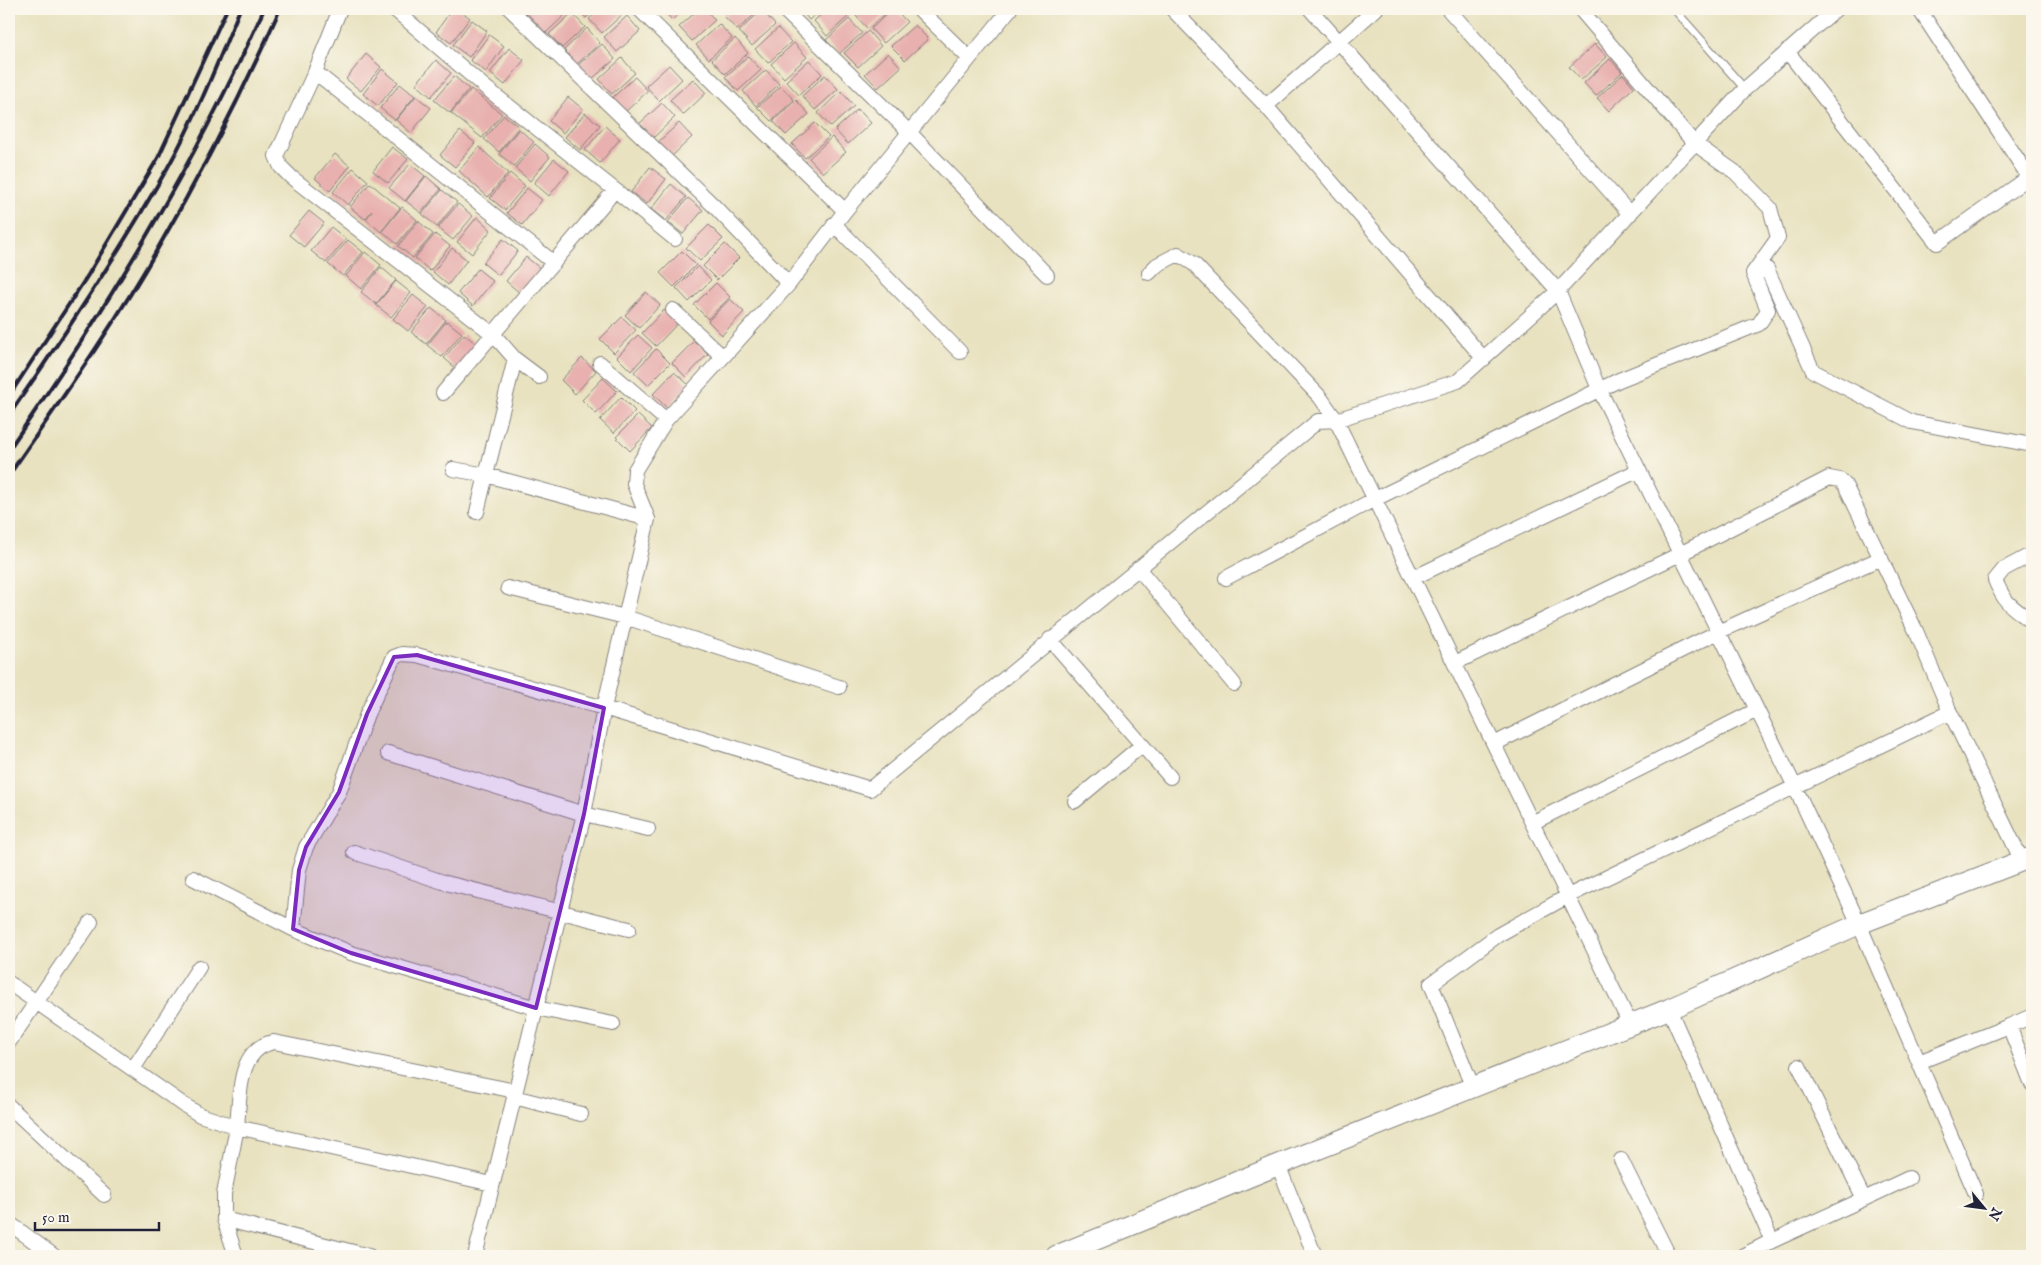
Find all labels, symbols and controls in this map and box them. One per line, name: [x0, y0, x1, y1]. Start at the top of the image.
north arrow: [1958, 1182, 2008, 1232]
scale bar: [35, 1200, 159, 1232]
text: N: [1984, 1203, 2006, 1223]
text: 50 m: [42, 1208, 70, 1227]

